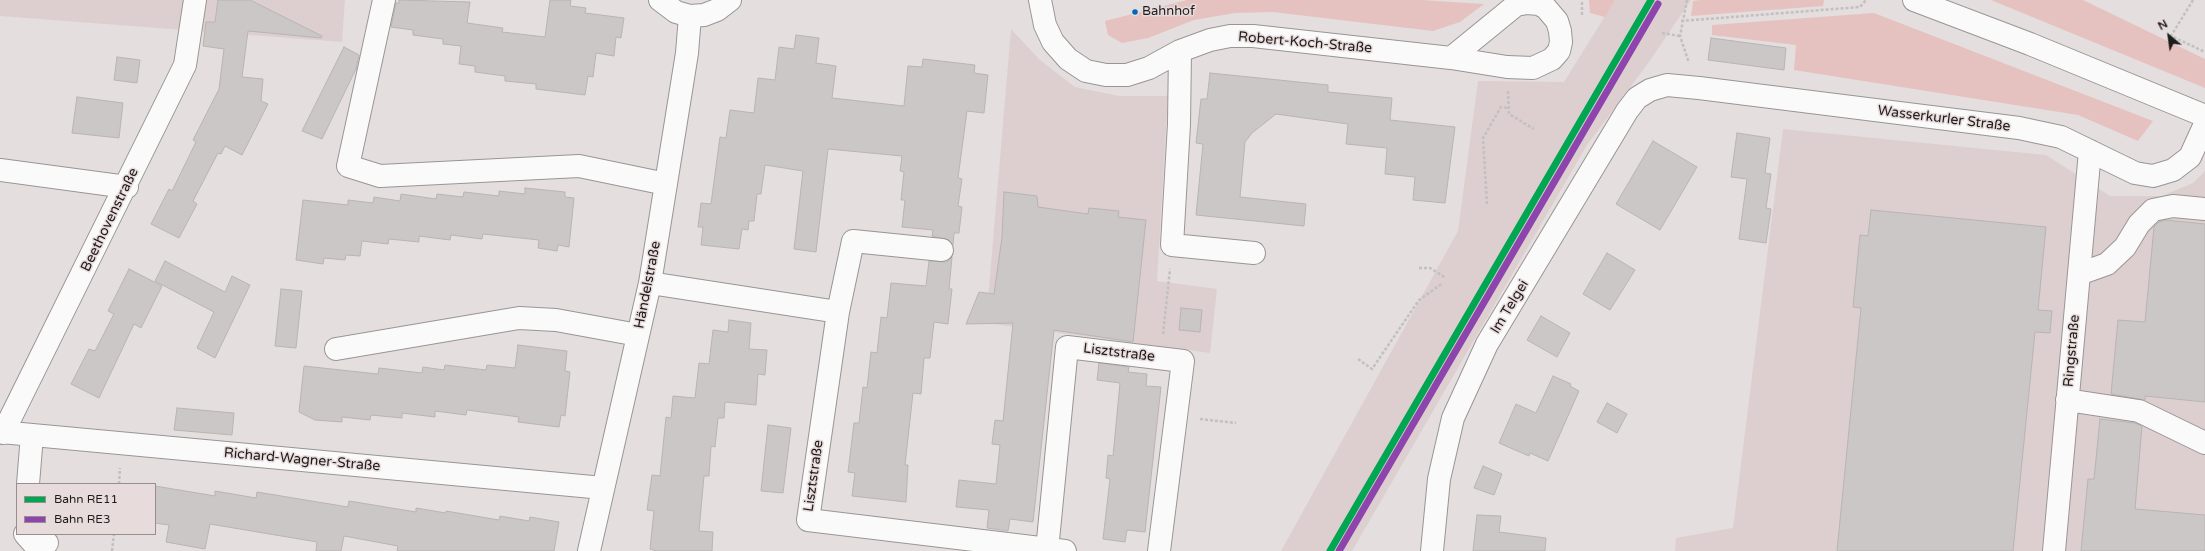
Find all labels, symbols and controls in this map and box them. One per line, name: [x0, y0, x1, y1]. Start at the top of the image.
place label: Bahnhof: [1142, 4, 1195, 20]
marker: Bahnhof: [1130, 7, 1140, 17]
north arrow: [2149, 16, 2189, 56]
text: N: [2156, 17, 2170, 33]
street label: Robert-Koch-Straße: [1237, 29, 1373, 57]
street label: Wasserkurler Straße: [1877, 103, 2011, 135]
street label: Beethovenstraße: [78, 165, 142, 275]
street label: Händelstraße: [631, 240, 665, 330]
street label: Im Telgei: [1487, 277, 1533, 337]
street label: Ringstraße: [2060, 314, 2084, 388]
street label: Lisztstraße: [1082, 340, 1156, 366]
street label: Lisztstraße: [801, 439, 827, 513]
street label: Richard-Wagner-Straße: [223, 445, 381, 475]
legend: [16, 483, 156, 535]
text: Bahn RE11: [54, 492, 118, 506]
text: Bahn RE3: [54, 512, 111, 526]

